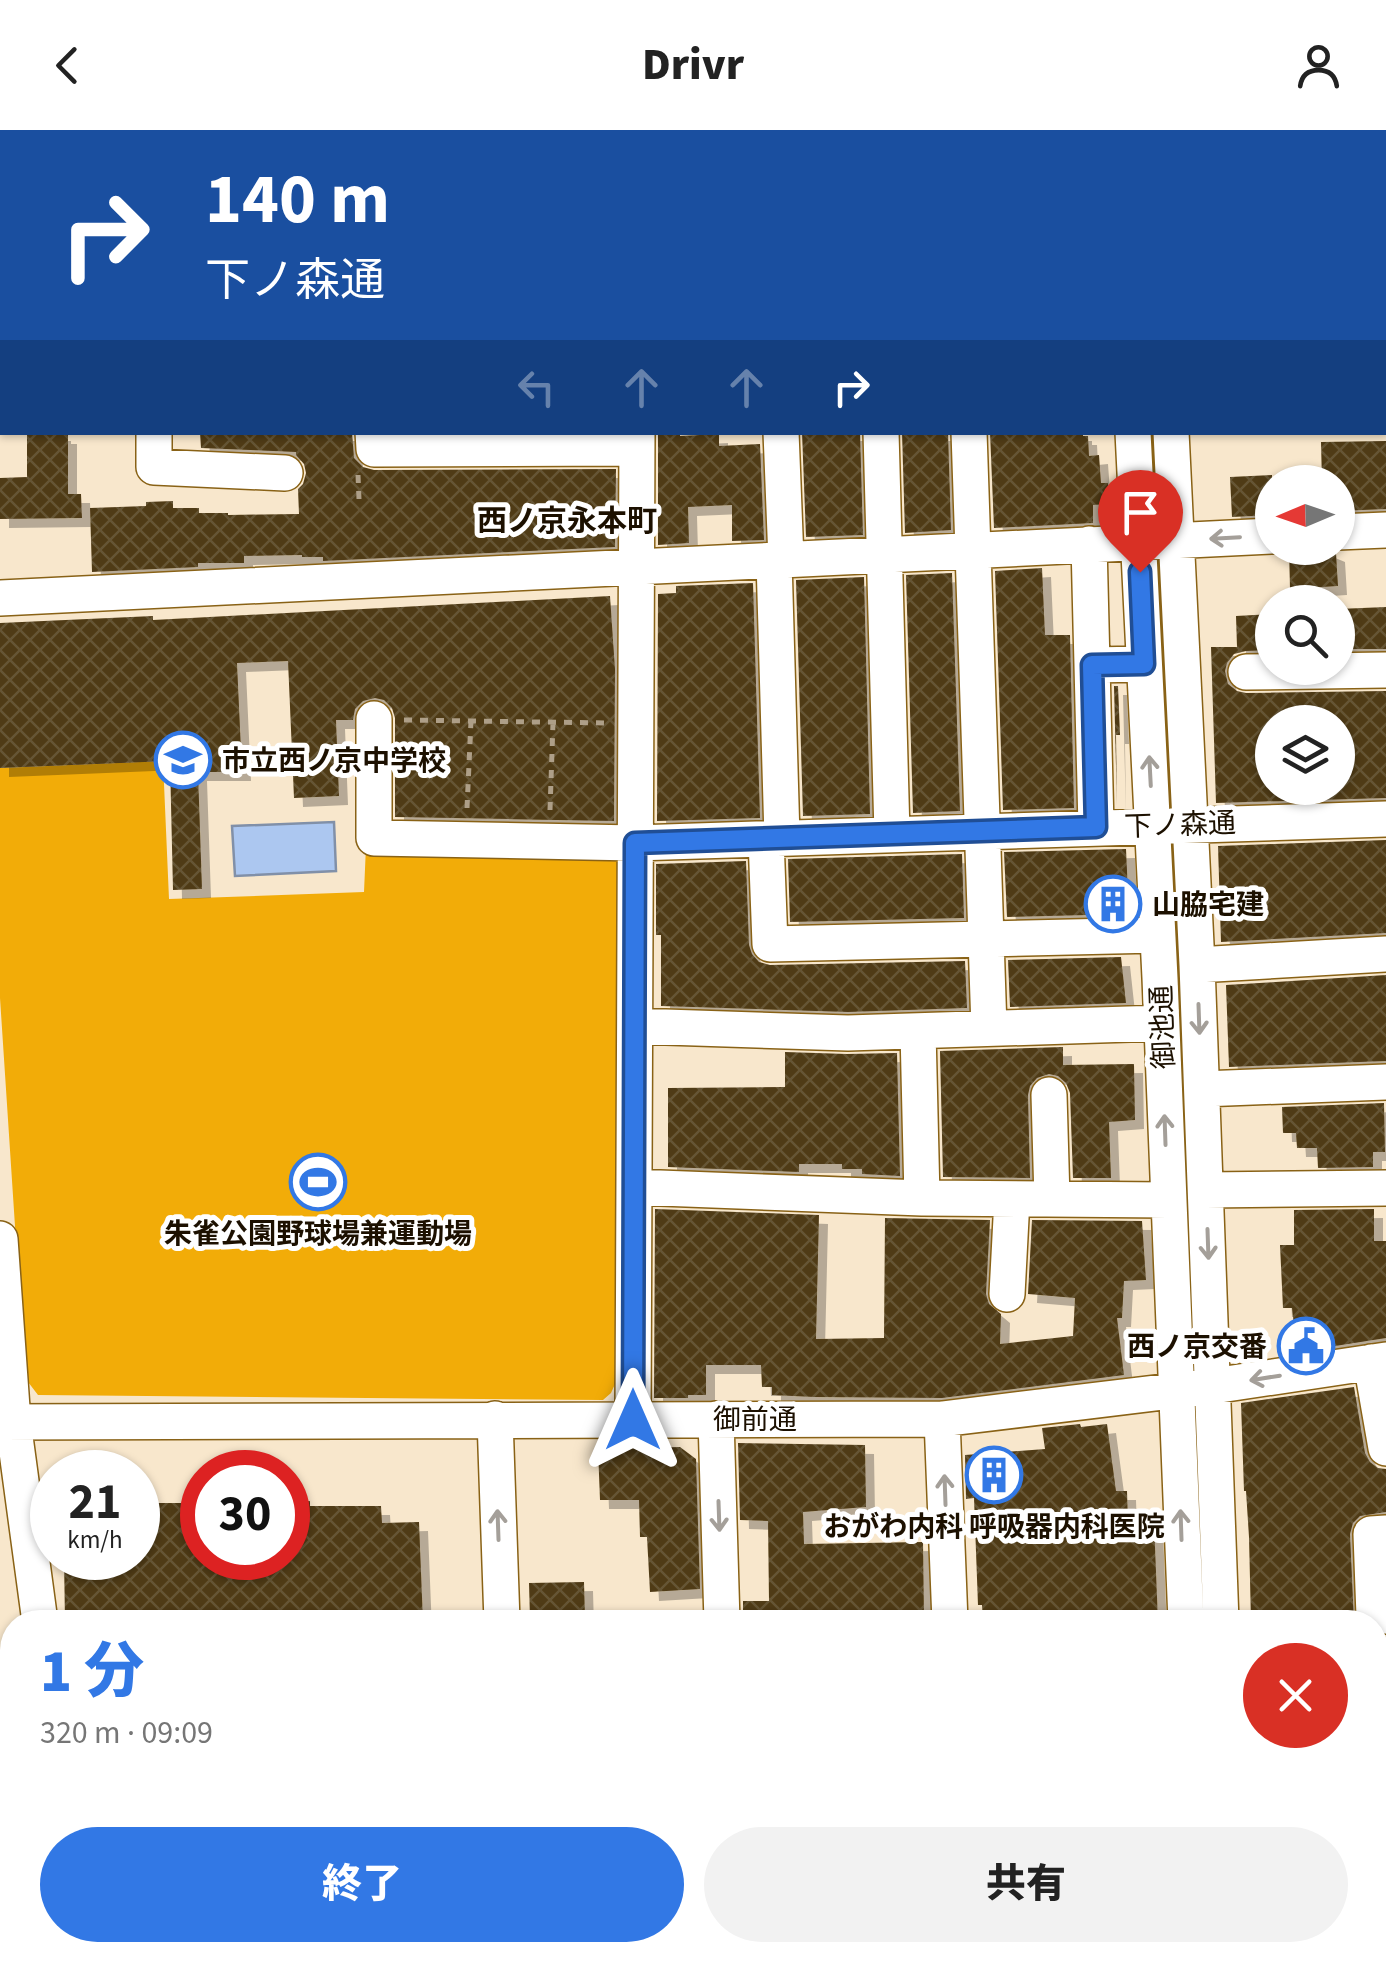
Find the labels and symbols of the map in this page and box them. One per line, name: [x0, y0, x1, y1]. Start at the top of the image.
north arrow: [1255, 465, 1355, 565]
pin: [1098, 470, 1183, 573]
district label: 西ノ京永本町: [477, 500, 657, 543]
one-way arrow: [1209, 529, 1241, 548]
school or university icon: 市立西ノ京中学校: [153, 730, 213, 790]
place label: 市立西ノ京中学校: [222, 741, 446, 781]
one-way arrow: [1140, 755, 1159, 787]
street label: 下ノ森通: [1123, 803, 1237, 847]
building icon: 山脇宅建: [1083, 874, 1143, 934]
place label: 山脇宅建: [1152, 885, 1264, 925]
street label: 御池通: [1142, 984, 1184, 1070]
one-way arrow: [1190, 1003, 1209, 1035]
one-way arrow: [1156, 1115, 1175, 1147]
sports icon: 朱雀公園野球場兼運動場: [288, 1152, 348, 1212]
place label: 朱雀公園野球場兼運動場: [164, 1214, 472, 1254]
one-way arrow: [1198, 1227, 1217, 1259]
public building icon: 西ノ京交番: [1276, 1316, 1336, 1376]
place label: 西ノ京交番: [1127, 1327, 1267, 1367]
position arrow: [581, 1368, 685, 1472]
one-way arrow: [1249, 1370, 1281, 1388]
street label: 御前通: [713, 1400, 797, 1440]
building icon: おがわ内科 呼吸器内科医院: [964, 1445, 1024, 1505]
speed limit sign: 30: [180, 1450, 310, 1580]
one-way arrow: [935, 1475, 954, 1507]
one-way arrow: [710, 1500, 729, 1532]
place label: おがわ内科 呼吸器内科医院: [823, 1507, 1165, 1547]
one-way arrow: [489, 1510, 508, 1542]
one-way arrow: [1171, 1510, 1190, 1542]

